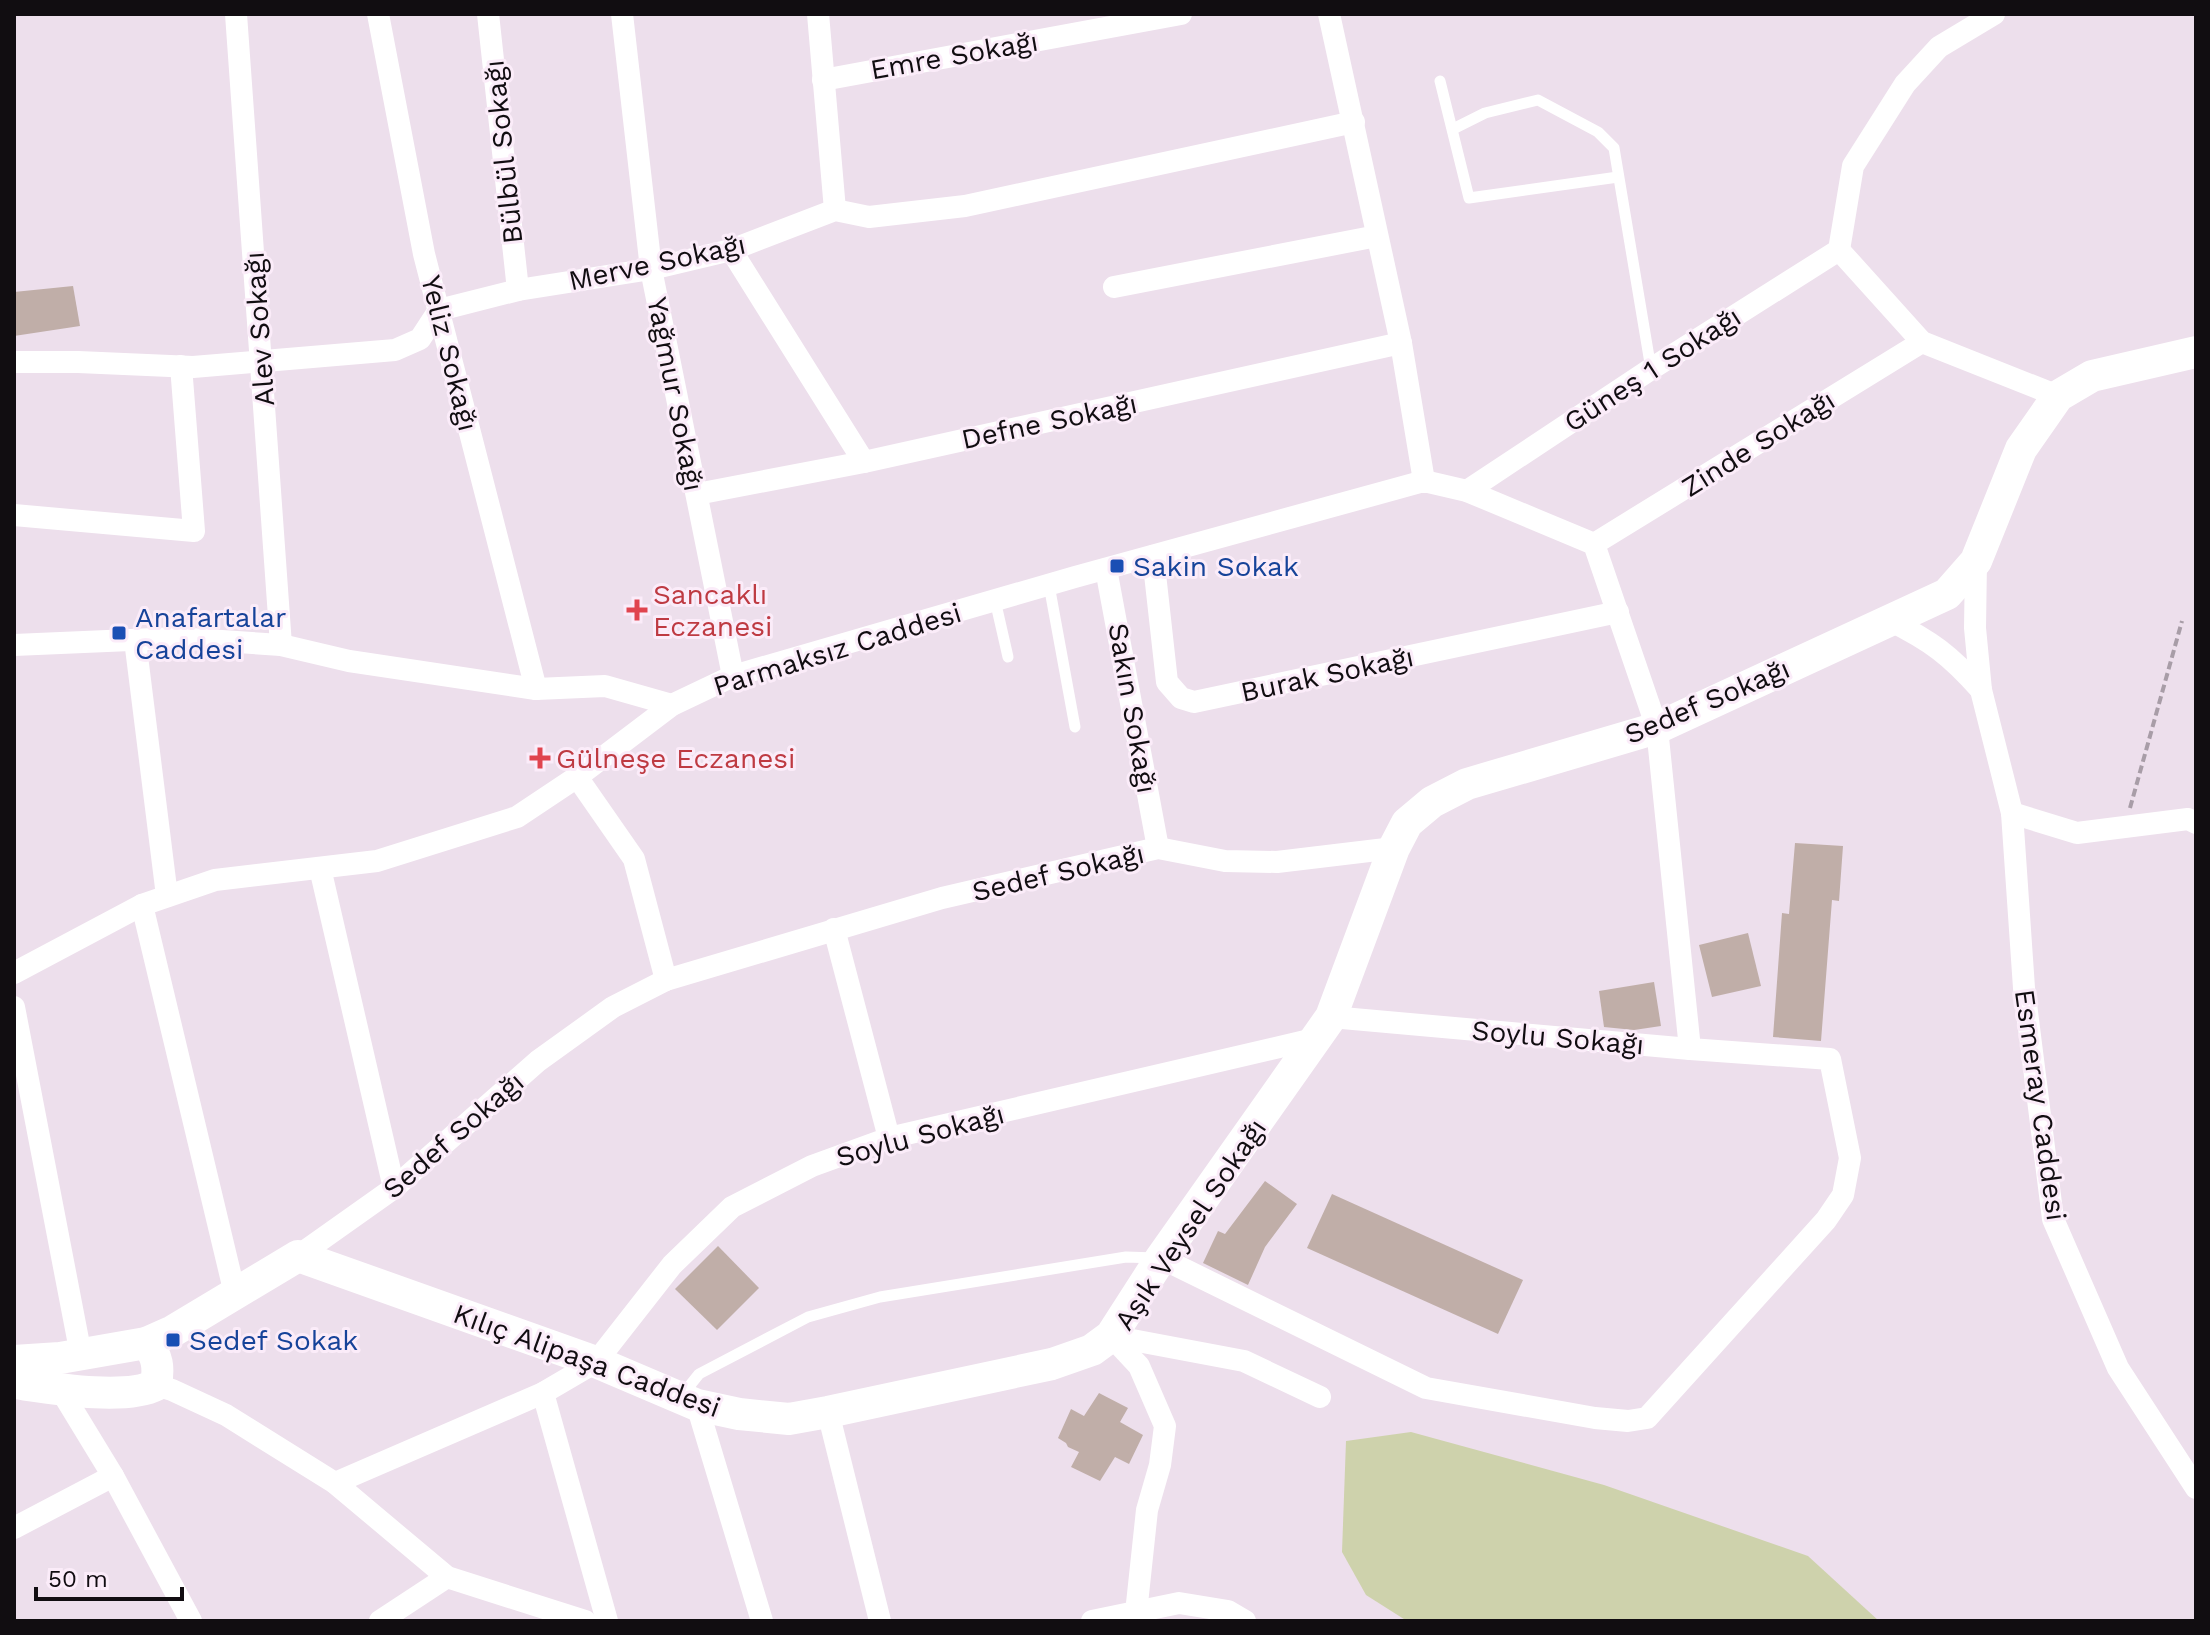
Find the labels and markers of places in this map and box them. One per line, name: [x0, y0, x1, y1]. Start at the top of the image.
place label: Sakin Sokak: [1133, 550, 1299, 583]
marker: Sakin Sokak: [1108, 557, 1126, 575]
place label: Sancaklı Eczanesi: [653, 578, 773, 643]
place label: Anafartalar Caddesi: [135, 601, 287, 666]
marker: Sancaklı Eczanesi: [628, 601, 646, 619]
marker: Anafartalar Caddesi: [110, 624, 128, 642]
place label: Gülneşe Eczanesi: [556, 742, 796, 775]
marker: Gülneşe Eczanesi: [531, 749, 549, 767]
place label: Sedef Sokak: [189, 1324, 358, 1357]
marker: Sedef Sokak: [164, 1331, 182, 1349]

